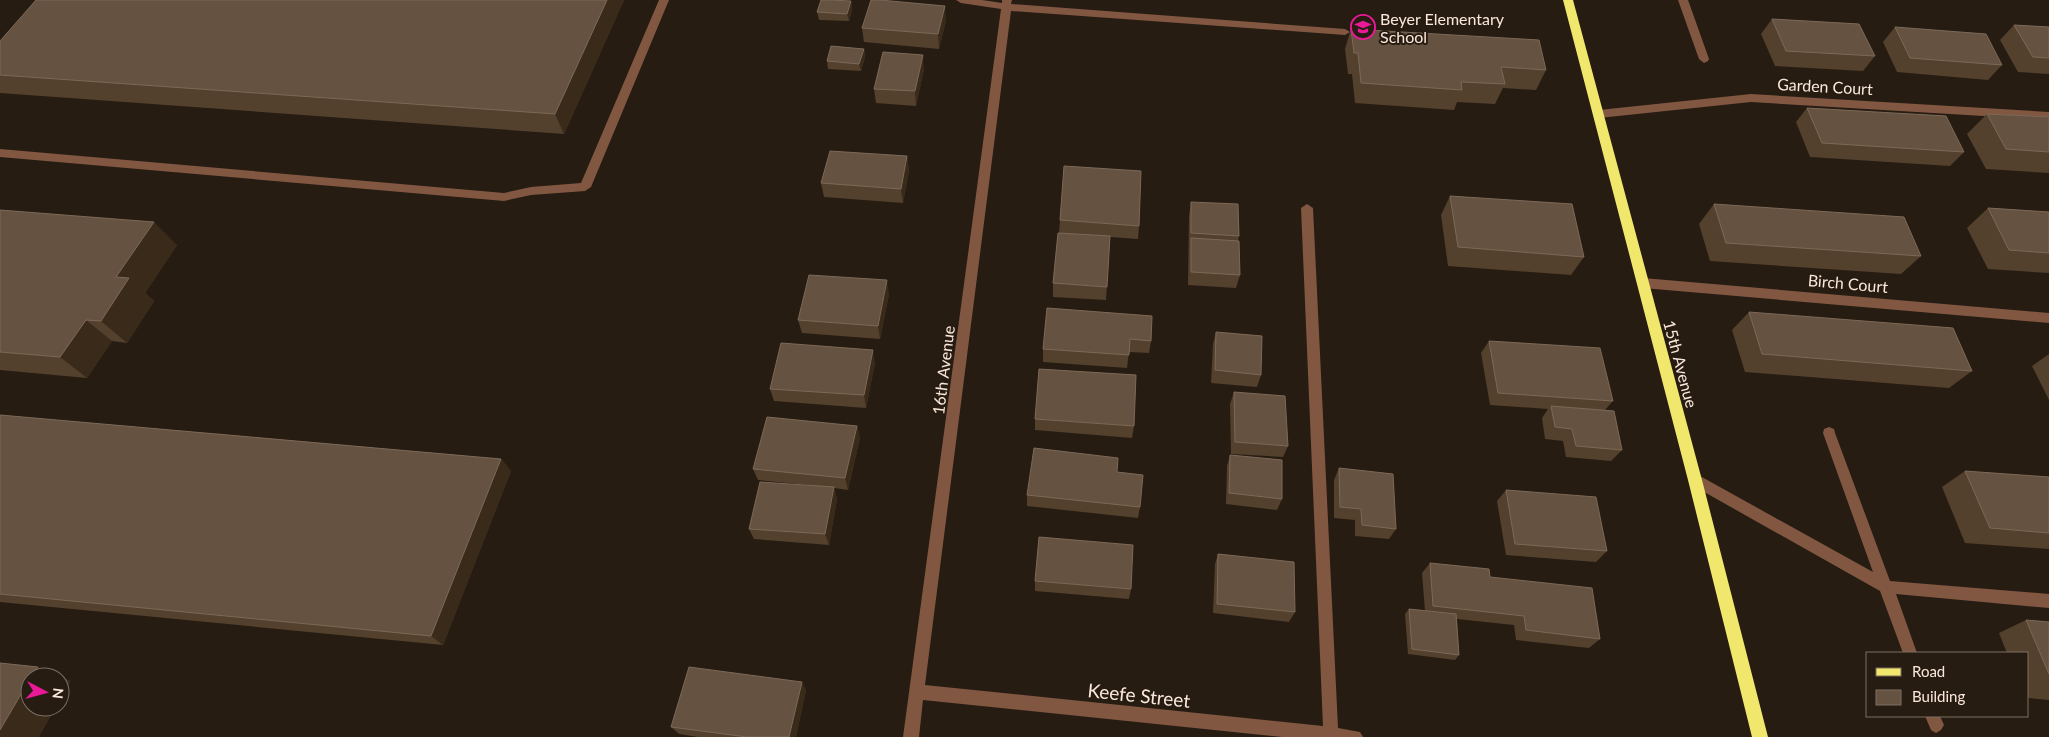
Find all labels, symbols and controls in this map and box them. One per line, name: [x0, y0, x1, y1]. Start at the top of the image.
place label: Beyer Elementary School: [1380, 9, 1505, 46]
school or university icon: Beyer Elementary School: [1350, 14, 1376, 40]
street label: Garden Court: [1777, 74, 1873, 98]
street label: Birch Court: [1807, 270, 1889, 296]
street label: 15th Avenue: [1660, 318, 1702, 410]
street label: 16th Avenue: [928, 324, 958, 416]
legend: [1866, 652, 2029, 717]
text: Road: [1912, 662, 1945, 680]
north arrow: [20, 667, 70, 717]
street label: Keefe Street: [1087, 678, 1192, 712]
text: N: [49, 687, 67, 700]
text: Building: [1912, 687, 1965, 705]

